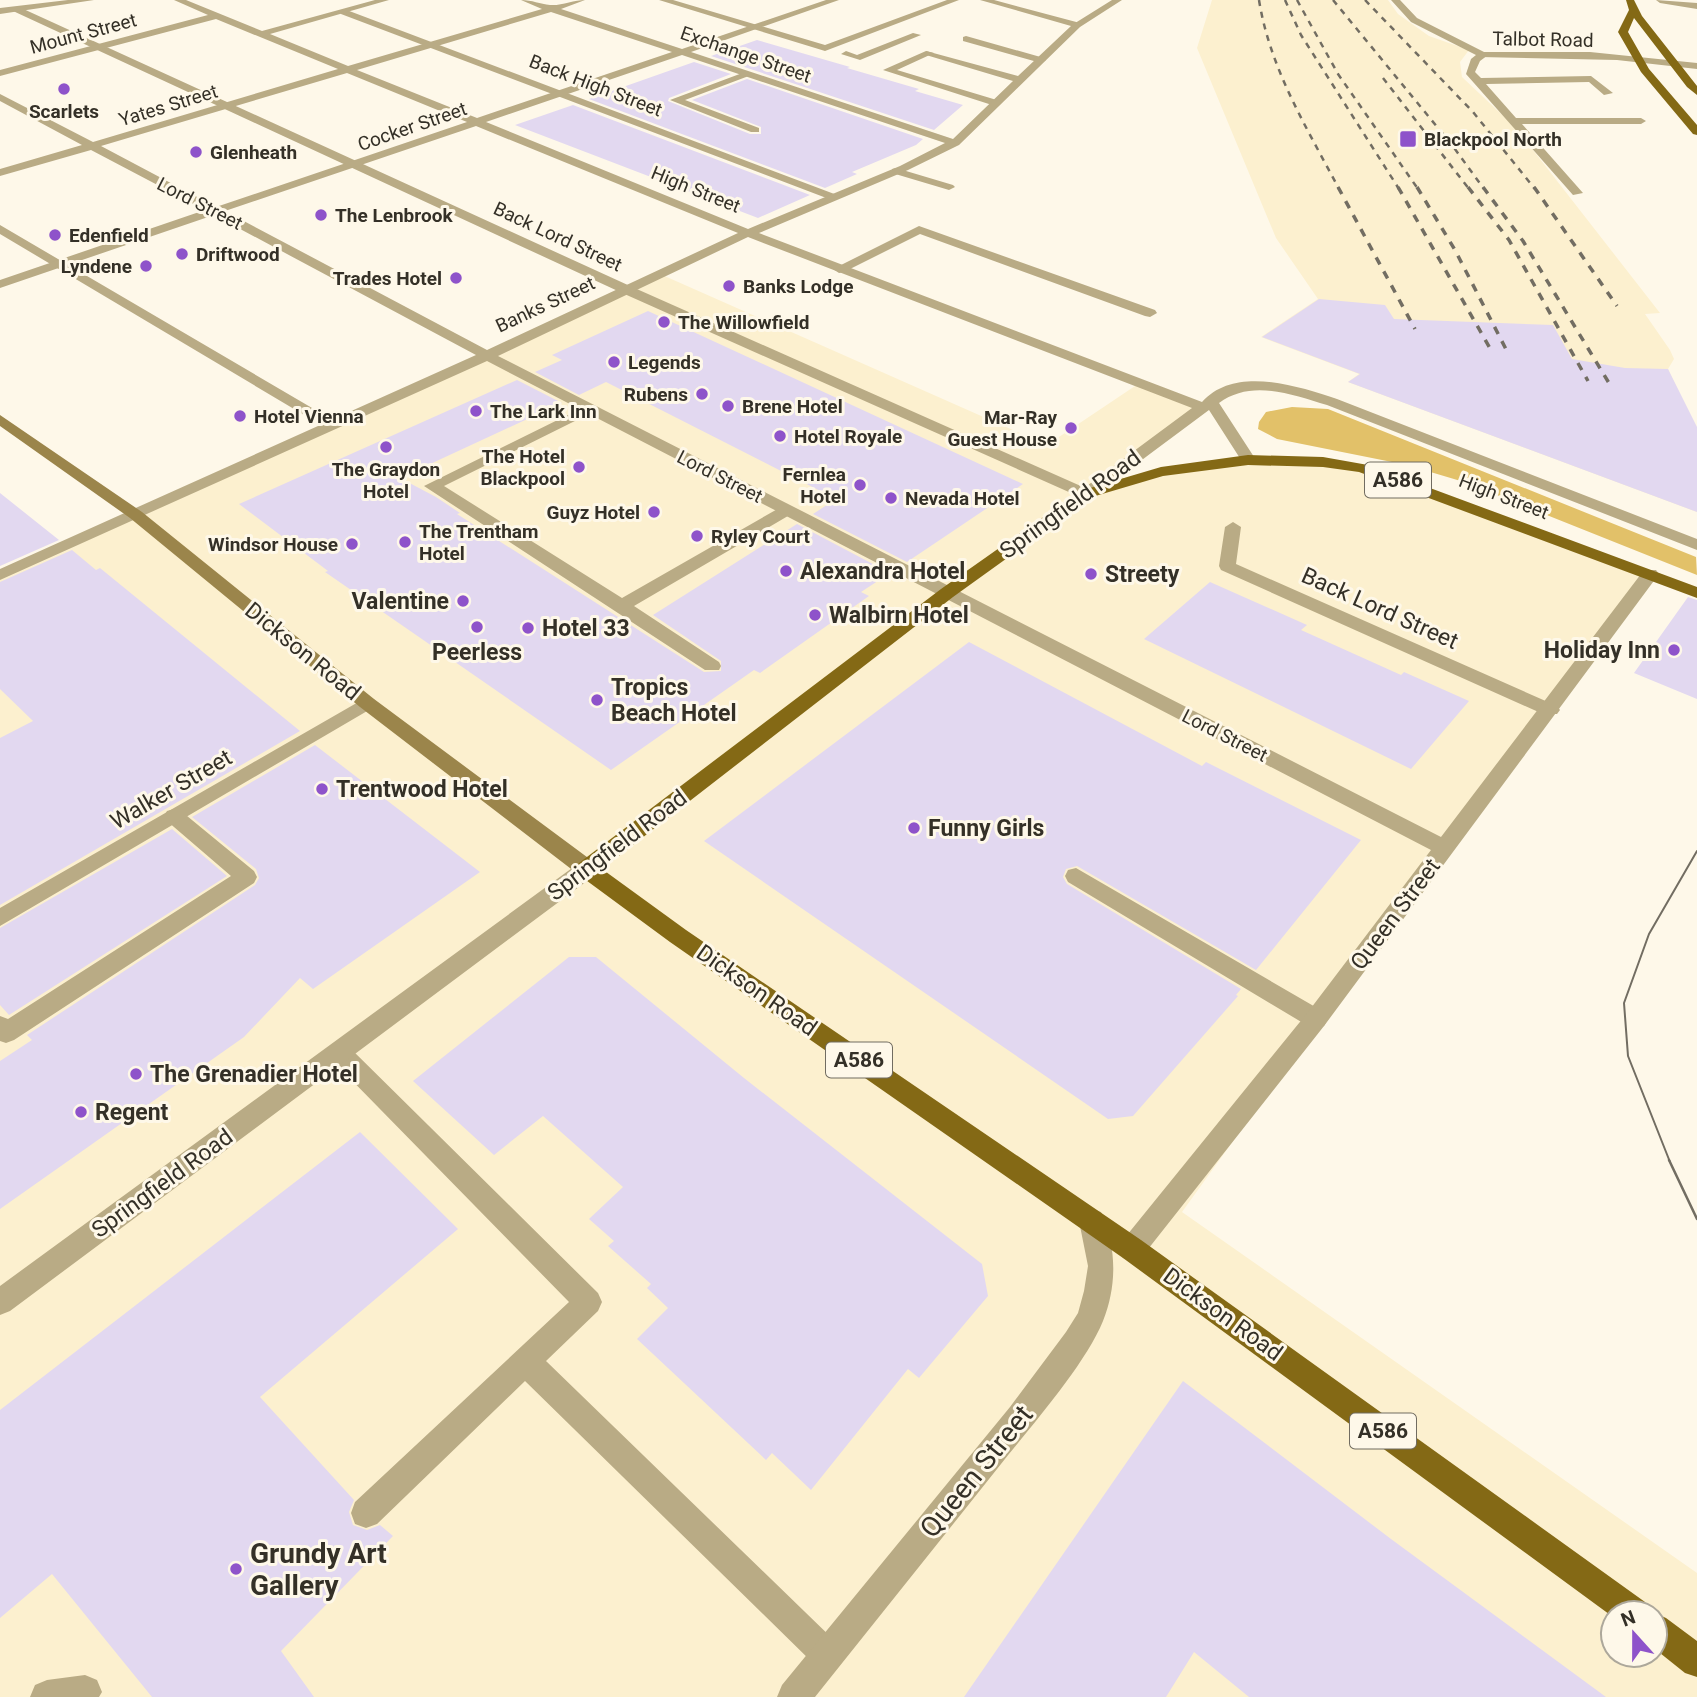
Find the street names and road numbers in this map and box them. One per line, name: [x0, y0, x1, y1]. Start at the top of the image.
street label: Mount Street: [27, 8, 139, 59]
street label: Exchange Street: [677, 21, 814, 88]
street label: Talbot Road: [1492, 27, 1594, 52]
street label: Back High Street: [526, 50, 666, 121]
street label: Yates Street: [116, 80, 220, 131]
street label: Cocker Street: [355, 97, 470, 156]
street label: High Street: [648, 161, 744, 218]
street label: Lord Street: [153, 172, 246, 235]
street label: Back Lord Street: [490, 197, 626, 276]
street label: Banks Street: [492, 271, 599, 337]
street label: Springfield Road: [995, 444, 1146, 565]
street label: Lord Street: [673, 445, 766, 508]
road number: A586: [1365, 462, 1431, 498]
street label: High Street: [1456, 469, 1552, 524]
street label: Back Lord Street: [1297, 562, 1462, 655]
street label: Dickson Road: [240, 597, 366, 706]
street label: Lord Street: [1178, 704, 1271, 767]
street label: Walker Street: [106, 744, 237, 835]
street label: Springfield Road: [542, 784, 692, 907]
street label: Queen Street: [1345, 853, 1446, 975]
street label: Dickson Road: [691, 939, 822, 1042]
road number: A586: [826, 1042, 892, 1078]
street label: Springfield Road: [87, 1123, 238, 1244]
street label: Dickson Road: [1158, 1262, 1287, 1367]
street label: Queen Street: [913, 1398, 1040, 1544]
road number: A586: [1350, 1414, 1416, 1448]

